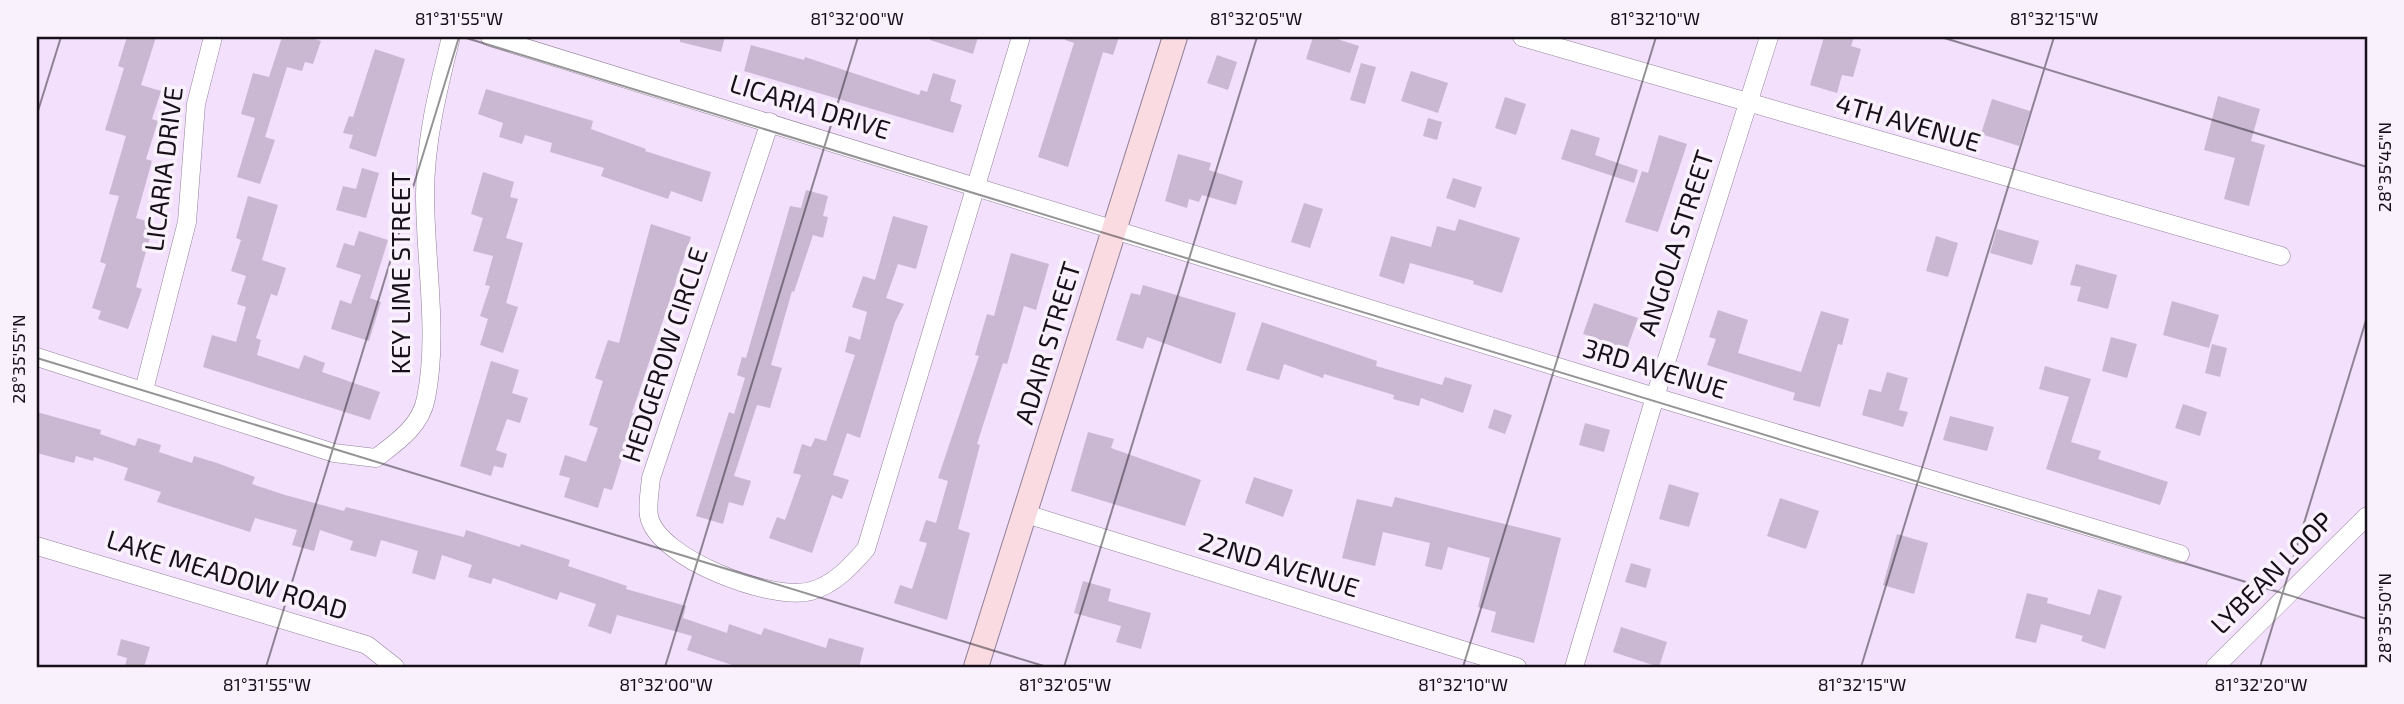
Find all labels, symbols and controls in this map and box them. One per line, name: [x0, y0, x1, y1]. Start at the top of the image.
text: 81°31'55"W: [415, 7, 503, 29]
text: 81°32'00"W: [810, 7, 904, 29]
text: 81°32'05"W: [1210, 7, 1302, 29]
text: 81°32'10"W: [1610, 7, 1700, 29]
text: 81°32'15"W: [2010, 7, 2098, 29]
street label: LICARIA DRIVE: [727, 66, 894, 145]
street label: LICARIA DRIVE: [137, 85, 188, 253]
street label: 4TH AVENUE: [1832, 86, 1984, 157]
text: 28°35'45"N: [2373, 122, 2395, 212]
street label: ANGOLA STREET: [1630, 146, 1719, 339]
street label: KEY LIME STREET: [384, 172, 415, 374]
street label: HEDGEROW CIRCLE: [614, 243, 713, 466]
street label: ADAIR STREET: [1007, 258, 1086, 428]
text: 28°35'55"N: [7, 314, 29, 404]
street label: 3RD AVENUE: [1580, 331, 1731, 404]
street label: LYBEAN LOOP: [2203, 504, 2338, 639]
street label: LAKE MEADOW ROAD: [103, 522, 352, 625]
street label: 22ND AVENUE: [1196, 524, 1363, 603]
text: 28°35'50"N: [2373, 573, 2395, 663]
text: 81°31'55"W: [223, 673, 311, 695]
text: 81°32'00"W: [619, 673, 713, 695]
text: 81°32'05"W: [1019, 673, 1111, 695]
text: 81°32'10"W: [1418, 673, 1508, 695]
text: 81°32'15"W: [1818, 673, 1906, 695]
text: 81°32'20"W: [2215, 673, 2307, 695]

